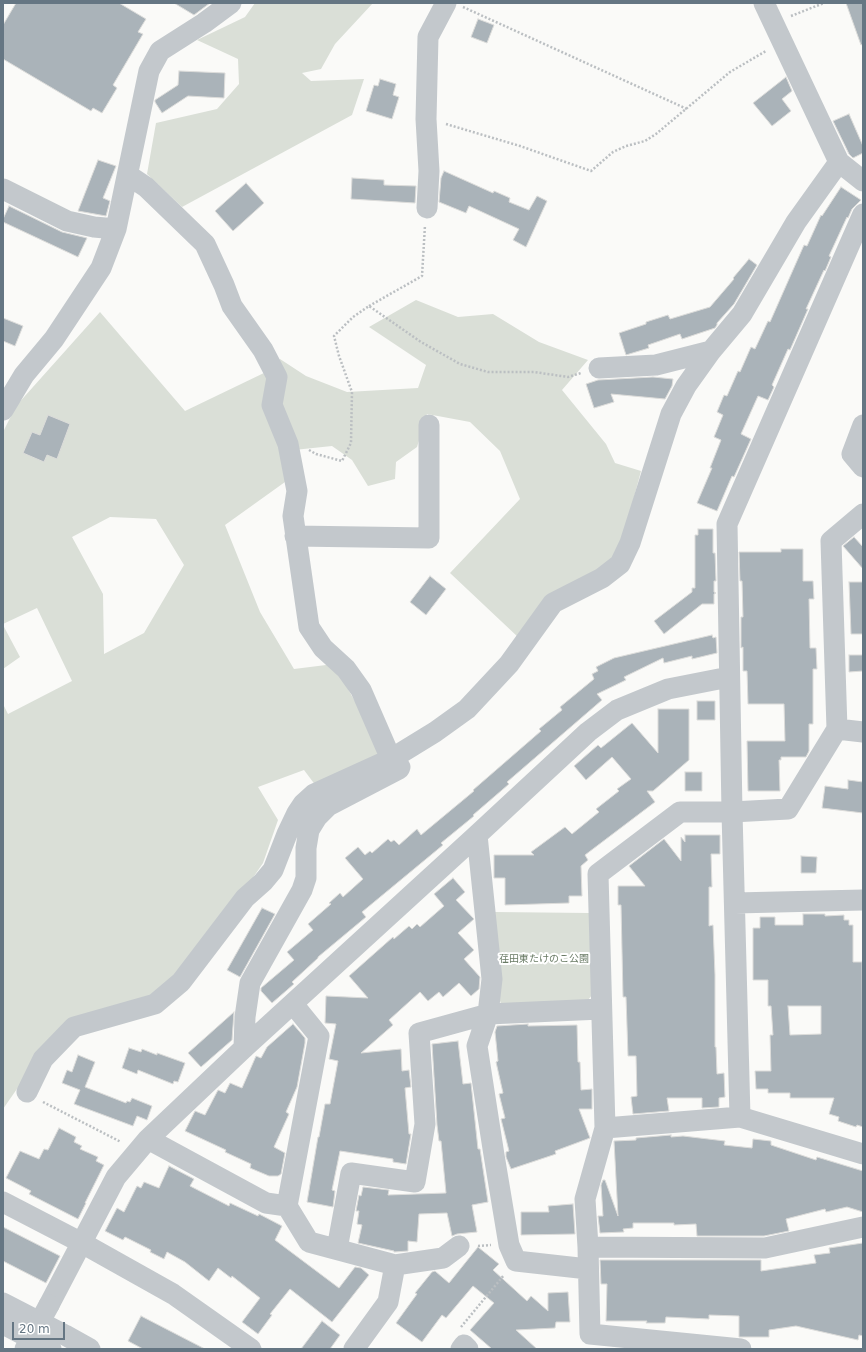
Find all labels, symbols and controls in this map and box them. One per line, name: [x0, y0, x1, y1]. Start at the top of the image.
park label: 荏田東たけのこ公園: [499, 953, 589, 965]
scale bar: [14, 1314, 67, 1340]
text: 20 m: [19, 1322, 50, 1336]

